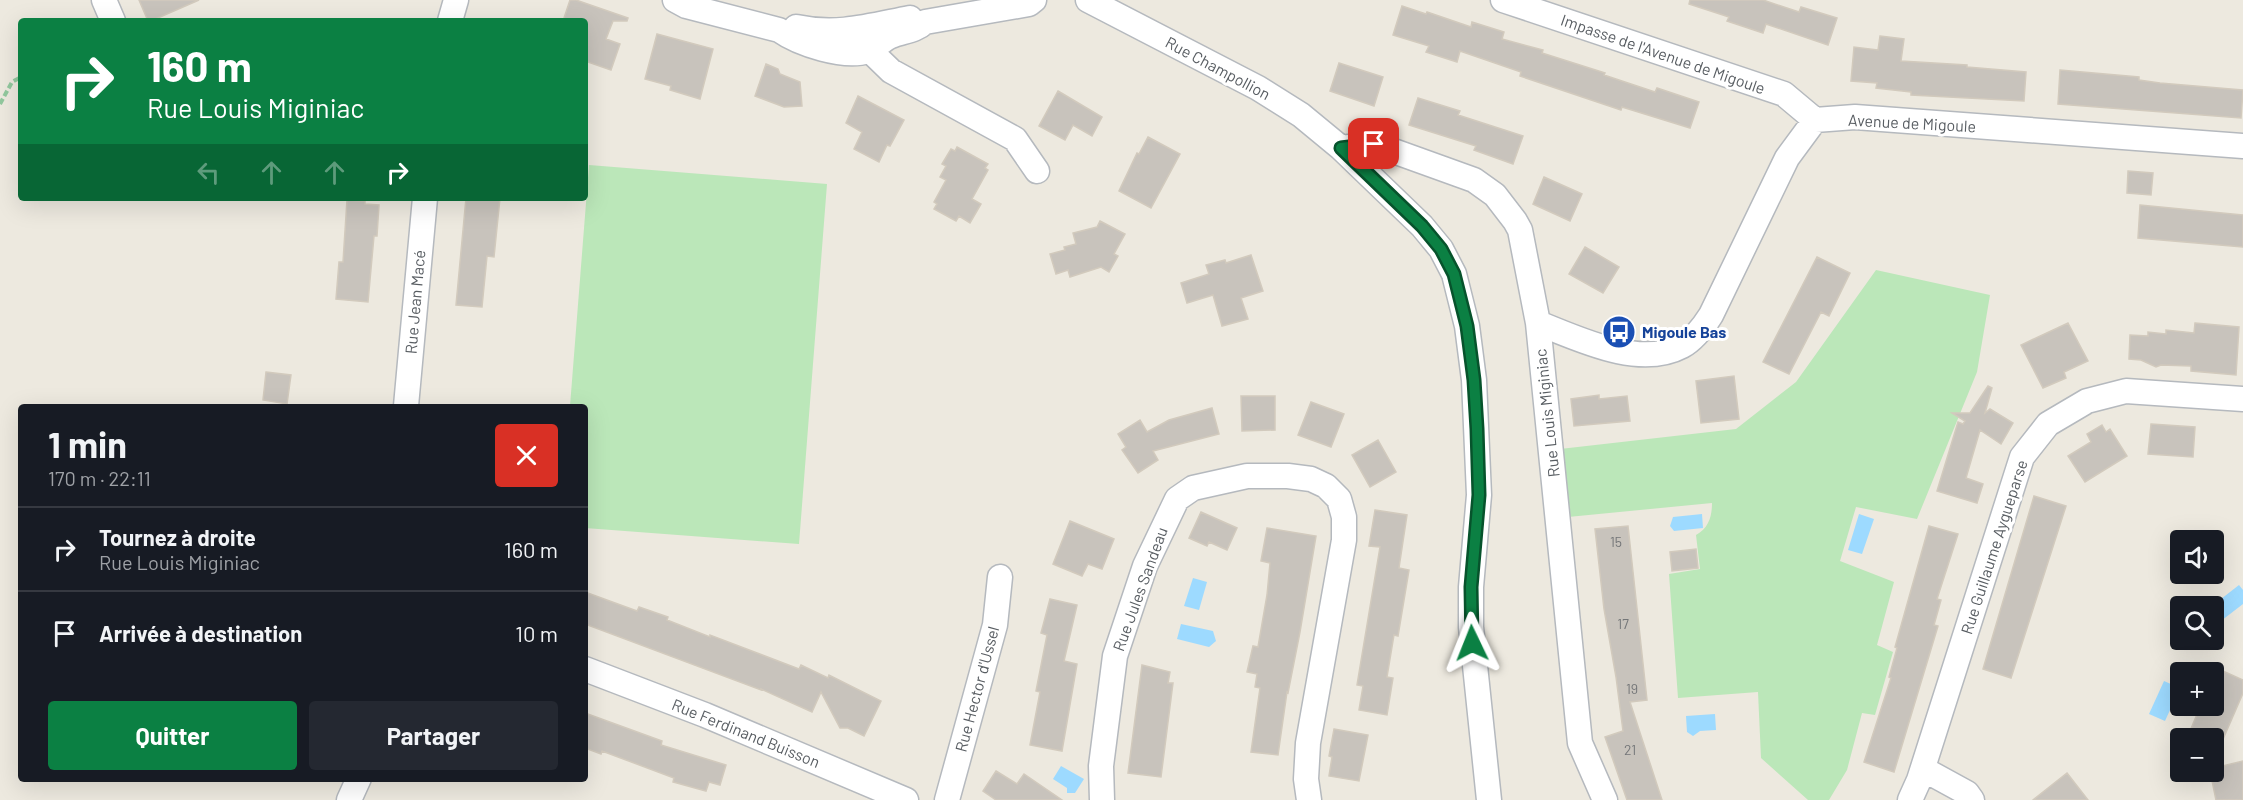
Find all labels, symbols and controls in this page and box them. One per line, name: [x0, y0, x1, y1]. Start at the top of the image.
street label: Impasse de l'Avenue de Migoule: [1559, 10, 1768, 97]
street label: Rue Champollion: [1163, 32, 1274, 103]
text: 160 m: [147, 40, 252, 90]
icon: right: [48, 42, 126, 120]
text: Rue Louis Miginiac: [147, 91, 364, 123]
street label: Avenue de Migoule: [1848, 110, 1976, 135]
pin: [1348, 118, 1399, 169]
icon: arrive: [1357, 127, 1390, 160]
icon: left: [192, 156, 225, 189]
icon: ahead: [255, 156, 288, 189]
icon: ahead: [318, 156, 351, 189]
icon: right: [381, 156, 414, 189]
street label: Rue Jean Macé: [400, 249, 429, 355]
bus stop icon: Migoule Bas: [1601, 314, 1637, 350]
place label: Migoule Bas: [1642, 322, 1726, 341]
street label: Rue Louis Miginiac: [1530, 348, 1563, 478]
text: 1 min: [48, 422, 127, 465]
button: close: [495, 424, 558, 487]
street label: Rue Guillaume Aygueparse: [1956, 457, 2031, 637]
text: 170 m · 22:11: [48, 466, 151, 490]
text: Tournez à droite: [99, 524, 256, 550]
street label: Rue Jules Sandeau: [1108, 524, 1171, 654]
map controls: [2170, 530, 2224, 782]
button: sound: [2170, 530, 2224, 584]
icon: right: [48, 533, 81, 566]
house number: 15: [1610, 533, 1622, 550]
text: 160 m: [504, 536, 558, 562]
text: Rue Louis Miginiac: [99, 550, 260, 574]
button: search: [2170, 596, 2224, 650]
position arrow: [1440, 611, 1504, 675]
house number: 17: [1617, 615, 1629, 632]
icon: arrive: [48, 617, 81, 650]
text: Arrivée à destination: [99, 620, 302, 646]
text: 10 m: [515, 620, 558, 646]
street label: Rue Hector d'Ussel: [951, 624, 1002, 754]
button: +: [2170, 662, 2224, 716]
house number: 19: [1626, 680, 1638, 697]
street label: Rue Ferdinand Buisson: [669, 694, 823, 771]
button: Quitter: [48, 701, 297, 770]
button: Partager: [309, 701, 558, 770]
button: −: [2170, 728, 2224, 782]
house number: 21: [1624, 741, 1636, 758]

